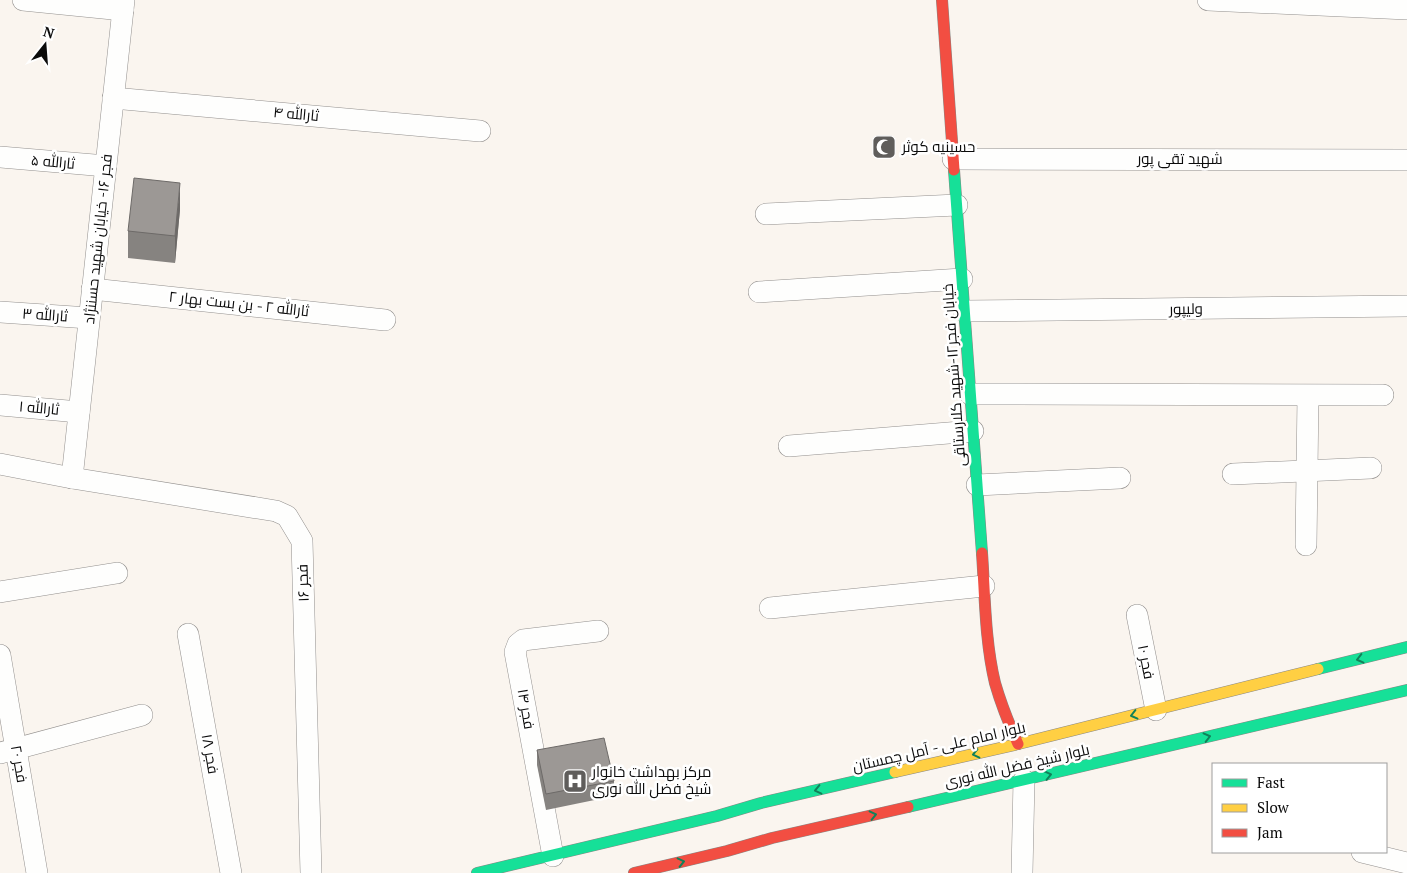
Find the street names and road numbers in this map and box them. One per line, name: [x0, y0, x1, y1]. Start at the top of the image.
street label: ثارالله ۴: [272, 101, 320, 125]
street label: شهید تقی پور: [1136, 148, 1223, 169]
street label: ثارالله ۵: [30, 149, 76, 173]
street label: فجر ۱۶- خیابان شهید حسننژاد: [78, 153, 117, 325]
street label: خيابان فجر۱۲-شهيد كلارستاقی: [937, 283, 970, 467]
street label: ثارالله ۲ - بن بست بهار ۲: [168, 286, 310, 321]
street label: ولیپور: [1168, 298, 1203, 319]
street label: ثارالله ۳: [21, 302, 69, 326]
street label: ثارالله ۱: [18, 395, 60, 419]
street label: فجر ۱۶: [291, 564, 313, 602]
street label: فجر ۱۰: [1134, 643, 1160, 681]
street label: فجر ۱۴: [514, 687, 540, 731]
street label: بلوار امام علی - آمل چمستان: [850, 716, 1028, 777]
street label: فجر ۱۸: [198, 732, 224, 775]
street label: بلوار شیخ فضل الله نوری: [942, 739, 1092, 793]
street label: فجر ۲۰: [7, 743, 33, 784]

